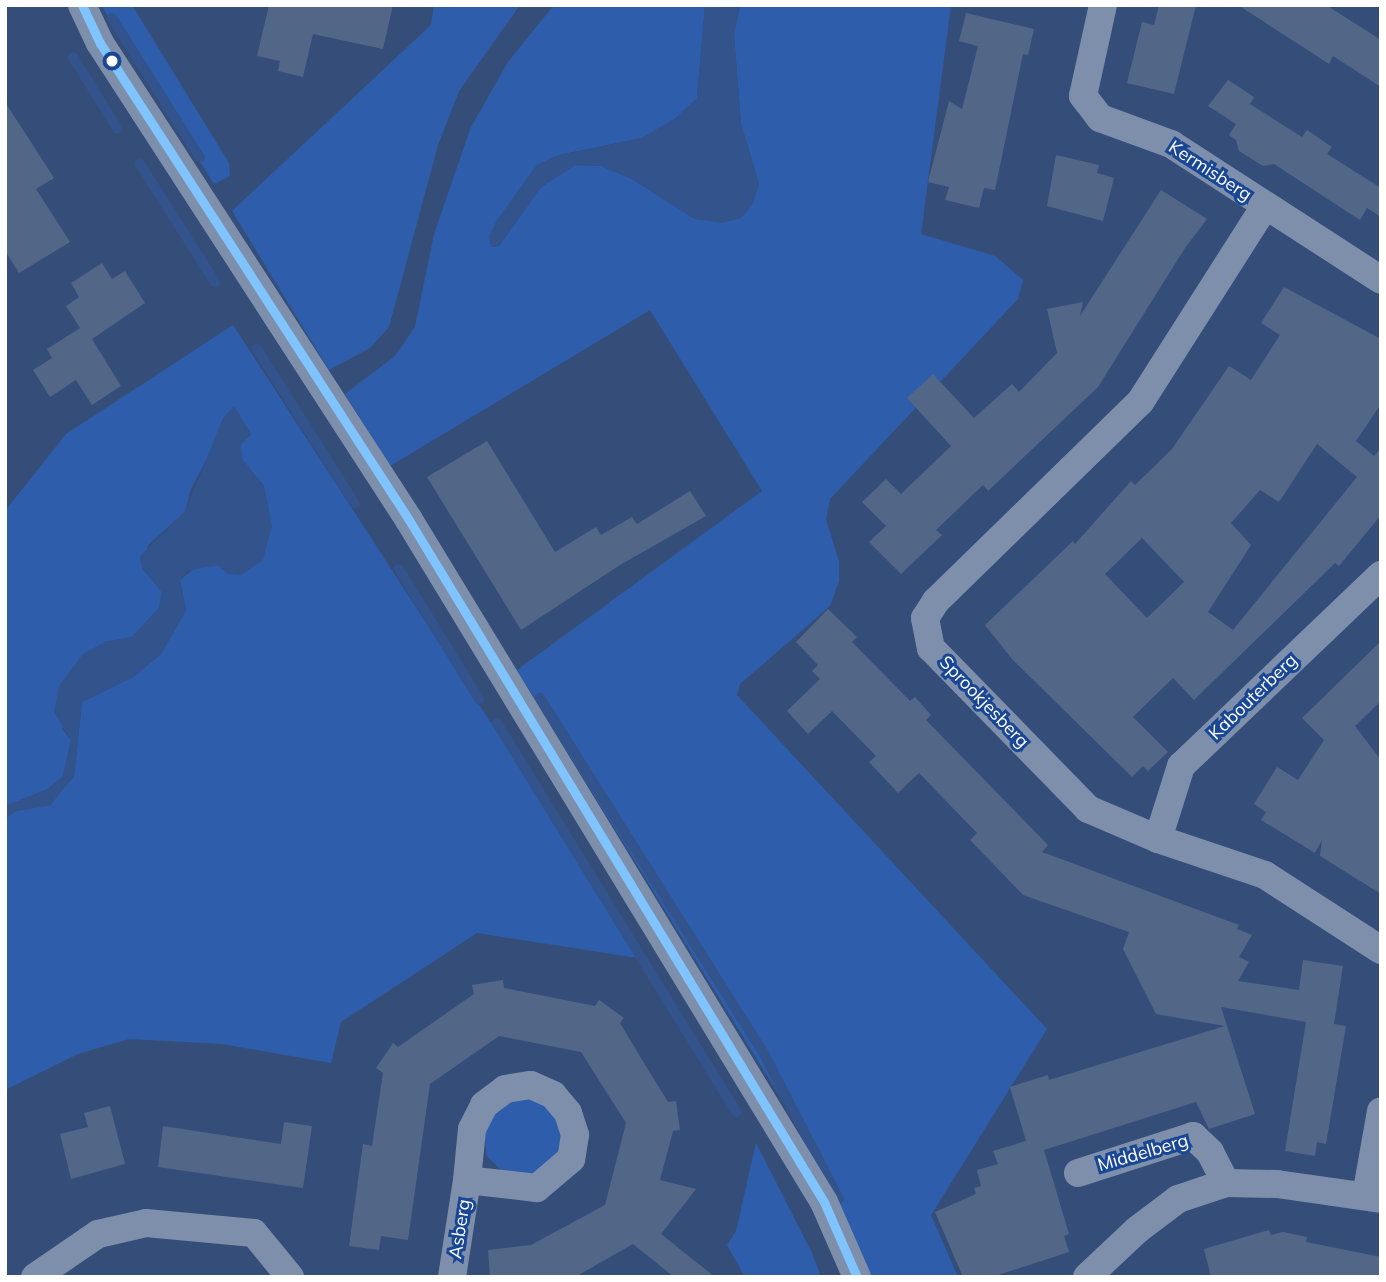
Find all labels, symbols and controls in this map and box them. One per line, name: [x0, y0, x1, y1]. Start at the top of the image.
unlabelled marker: [105, 54, 119, 68]
street label: Kermisberg: [1165, 136, 1255, 206]
street label: Kabouterberg: [1204, 650, 1302, 744]
street label: Sprookjesberg: [935, 652, 1033, 752]
street label: Middelberg: [1095, 1130, 1191, 1176]
street label: Asberg: [445, 1198, 475, 1260]

